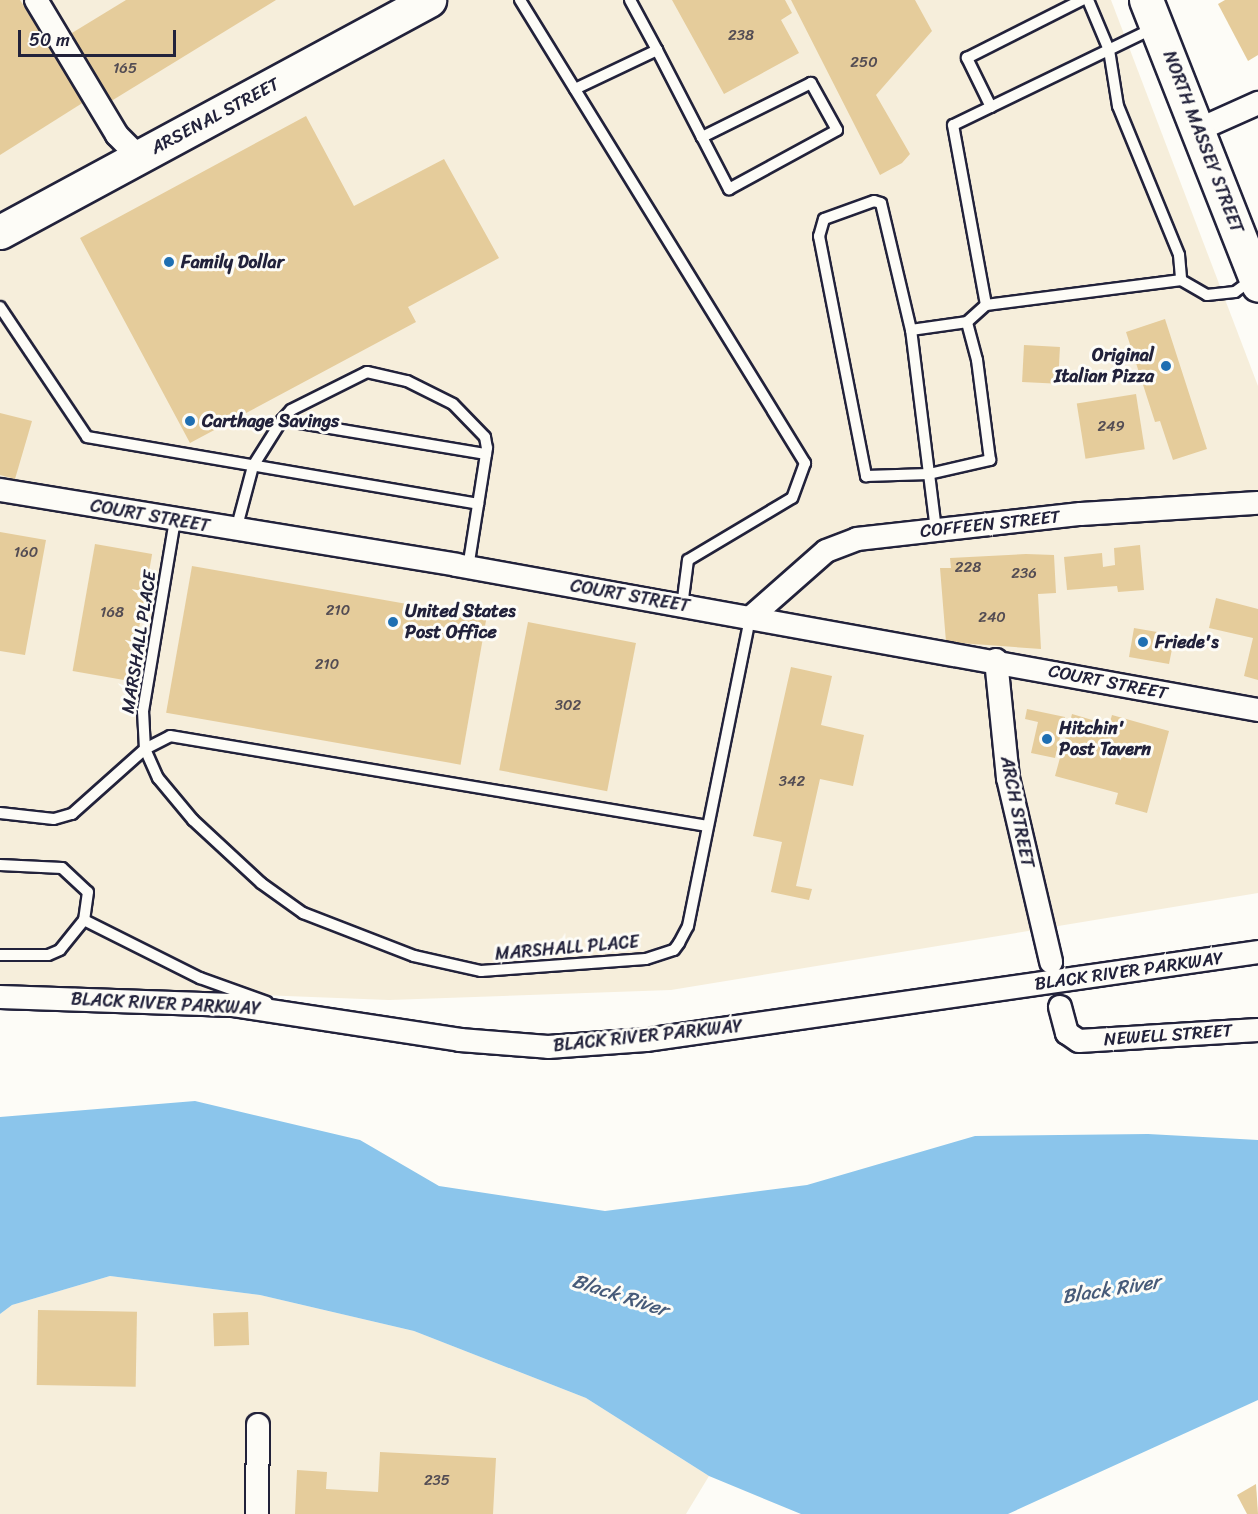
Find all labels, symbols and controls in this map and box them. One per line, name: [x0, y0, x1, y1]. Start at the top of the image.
scale bar: [21, 18, 178, 56]
text: 50 m: [29, 24, 70, 56]
house number: 238: [728, 27, 754, 45]
street label: NORTH MASSEY STREET: [1158, 47, 1248, 237]
house number: 250: [850, 54, 878, 72]
house number: 165: [113, 60, 137, 78]
street label: ARSENAL STREET: [147, 73, 283, 159]
place label: Family Dollar: [181, 251, 284, 273]
marker: Family Dollar: [162, 255, 176, 269]
place label: Original Italian Pizza: [1054, 345, 1154, 388]
marker: Original Italian Pizza: [1159, 359, 1173, 373]
place label: Carthage Savings: [202, 410, 339, 432]
marker: Carthage Savings: [183, 414, 197, 428]
house number: 249: [1097, 418, 1125, 436]
street label: COURT STREET: [89, 495, 211, 537]
street label: COFFEEN STREET: [919, 506, 1061, 542]
house number: 160: [14, 544, 38, 562]
house number: 228: [955, 559, 981, 577]
house number: 236: [1011, 565, 1037, 583]
street label: MARSHALL PLACE: [117, 569, 161, 715]
street label: COURT STREET: [569, 575, 691, 617]
place label: United States Post Office: [405, 601, 516, 644]
house number: 210: [326, 602, 350, 620]
house number: 168: [100, 604, 124, 622]
house number: 240: [978, 609, 1006, 627]
marker: United States Post Office: [386, 615, 400, 629]
place label: Friede's: [1155, 631, 1219, 653]
marker: Friede's: [1136, 635, 1150, 649]
house number: 210: [315, 656, 339, 674]
street label: COURT STREET: [1047, 660, 1169, 704]
house number: 302: [555, 697, 581, 715]
place label: Hitchin' Post Tavern: [1059, 718, 1152, 760]
marker: Hitchin' Post Tavern: [1040, 732, 1054, 746]
street label: ARCH STREET: [996, 754, 1038, 870]
house number: 342: [779, 773, 805, 791]
street label: MARSHALL PLACE: [494, 931, 640, 965]
street label: BLACK RIVER PARKWAY: [1034, 947, 1224, 995]
street label: BLACK RIVER PARKWAY: [71, 988, 261, 1020]
street label: BLACK RIVER PARKWAY: [553, 1015, 743, 1057]
street label: NEWELL STREET: [1103, 1020, 1233, 1050]
water label: Black River: [569, 1268, 671, 1322]
water label: Black River: [1060, 1269, 1162, 1309]
house number: 235: [424, 1472, 450, 1490]

